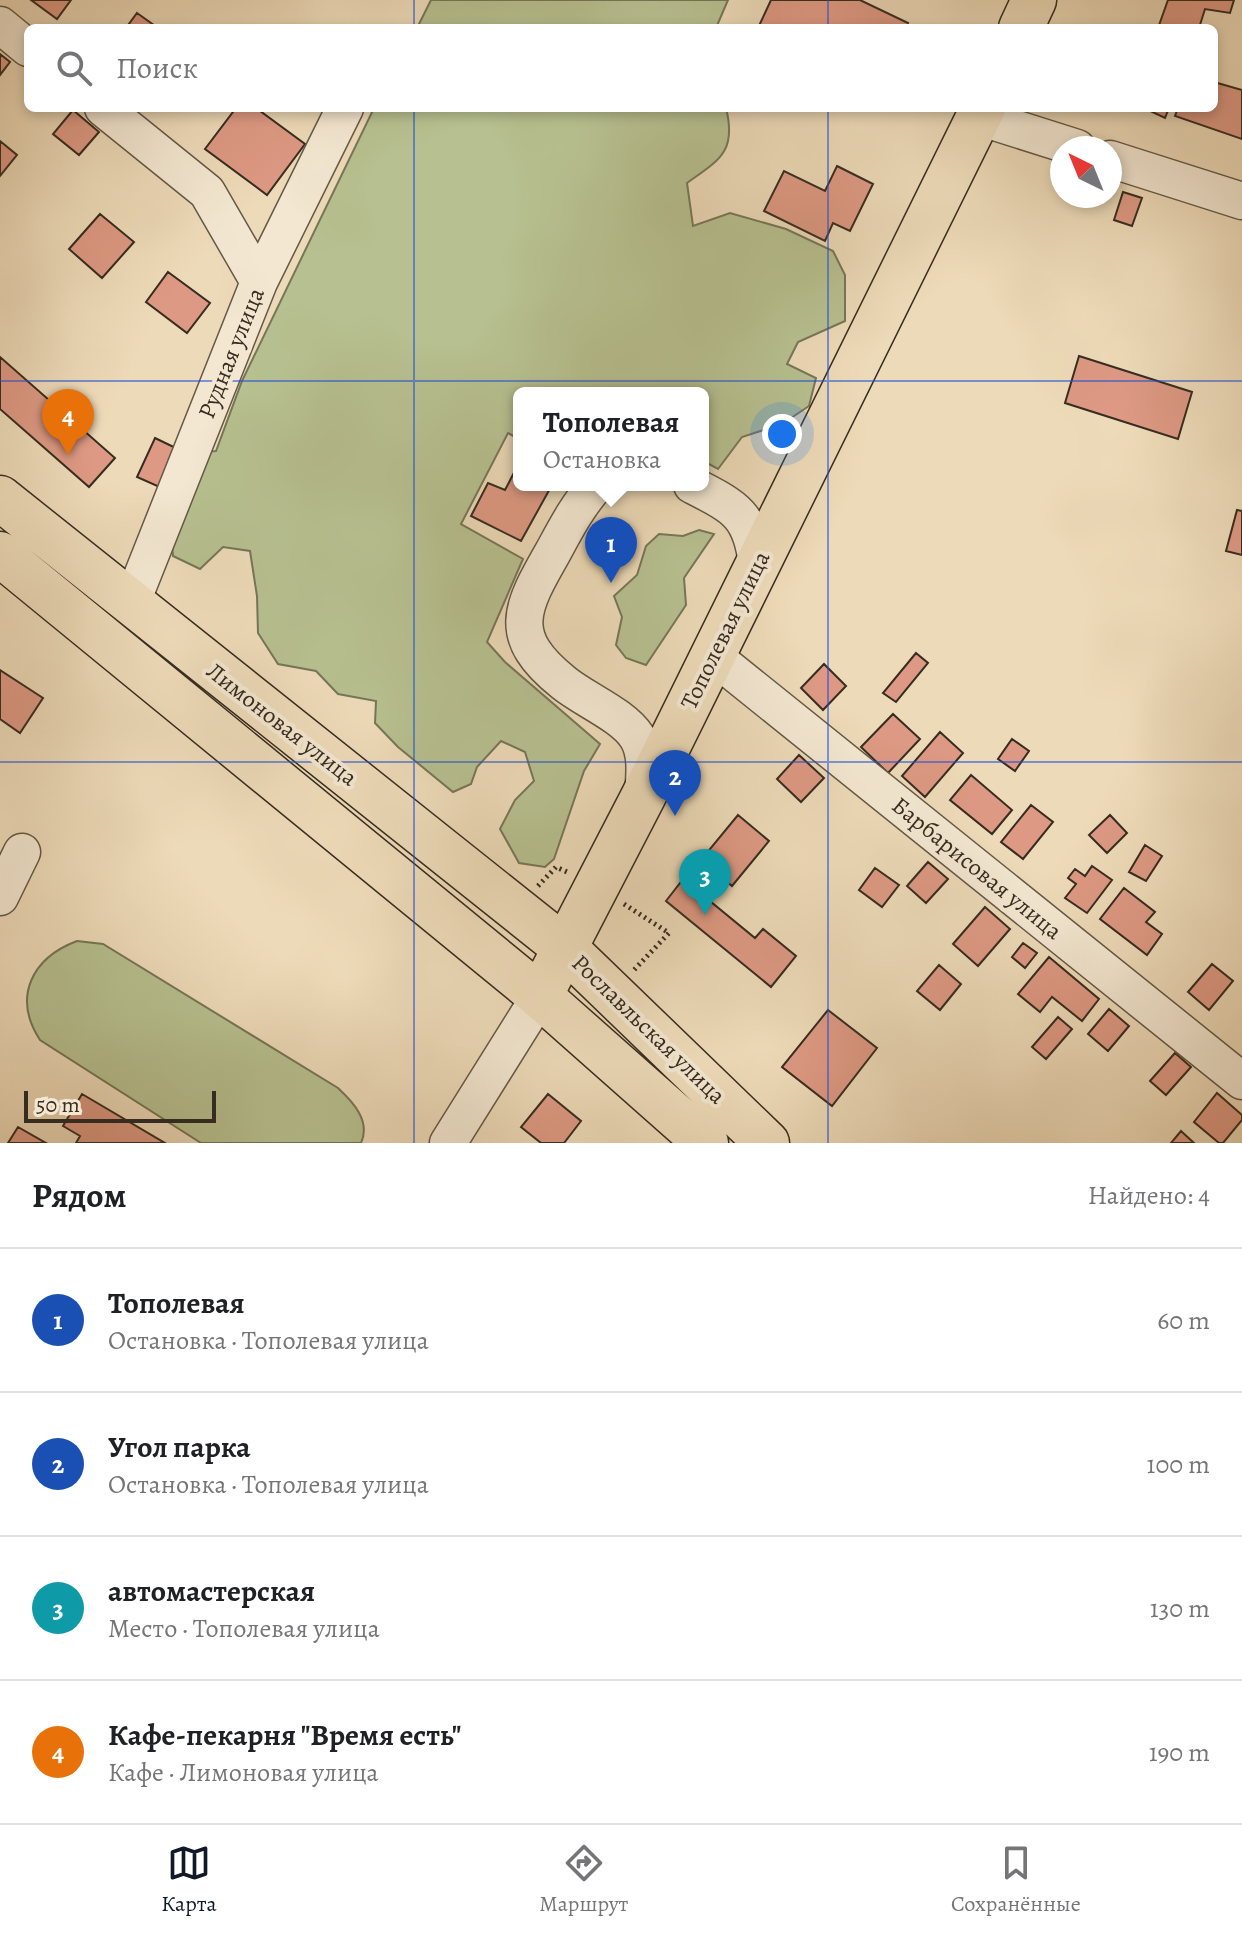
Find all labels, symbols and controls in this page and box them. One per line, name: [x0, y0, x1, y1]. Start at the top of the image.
search box: [24, 24, 1218, 112]
icon: search: [52, 46, 96, 90]
text: Поиск: [116, 48, 198, 88]
north arrow: [1050, 136, 1122, 208]
street label: Рудная улица: [190, 283, 272, 423]
popup: [513, 387, 709, 491]
pin: 4: [42, 389, 94, 455]
text: Тополевая: [543, 402, 679, 442]
your location: [762, 414, 802, 454]
text: Остановка: [543, 442, 661, 477]
pin: 1: [585, 517, 637, 583]
street label: Тополевая улица: [673, 545, 777, 715]
street label: Лимоновая улица: [200, 655, 364, 793]
pin: 2: [649, 750, 701, 816]
street label: Барбарисовая улица: [885, 789, 1069, 947]
pin: 3: [679, 849, 731, 915]
street label: Рославльская улица: [565, 947, 733, 1111]
scale bar: [24, 1087, 216, 1123]
text: 50 m: [36, 1090, 80, 1120]
text: Рядом: [32, 1172, 126, 1219]
text: Найдено: 4: [1088, 1178, 1210, 1213]
text: Тополевая: [108, 1283, 245, 1323]
text: 1: [53, 1303, 63, 1338]
text: 60 m: [1157, 1303, 1210, 1338]
text: Остановка · Тополевая улица: [108, 1323, 429, 1358]
text: Угол парка: [108, 1427, 251, 1467]
text: 2: [52, 1447, 64, 1482]
text: 100 m: [1147, 1447, 1210, 1482]
text: Остановка · Тополевая улица: [108, 1467, 429, 1502]
text: автомастерская: [108, 1571, 315, 1611]
text: 3: [52, 1591, 64, 1626]
text: 130 m: [1150, 1591, 1210, 1626]
text: Место · Тополевая улица: [108, 1611, 380, 1646]
text: Кафе-пекарня "Время есть": [108, 1715, 461, 1755]
text: 4: [52, 1735, 64, 1770]
text: 190 m: [1149, 1735, 1210, 1770]
text: Кафе · Лимоновая улица: [108, 1755, 379, 1790]
tab: Карта: [161, 1841, 217, 1919]
tab: Маршрут: [539, 1841, 628, 1919]
tab: Сохранённые: [951, 1841, 1081, 1919]

